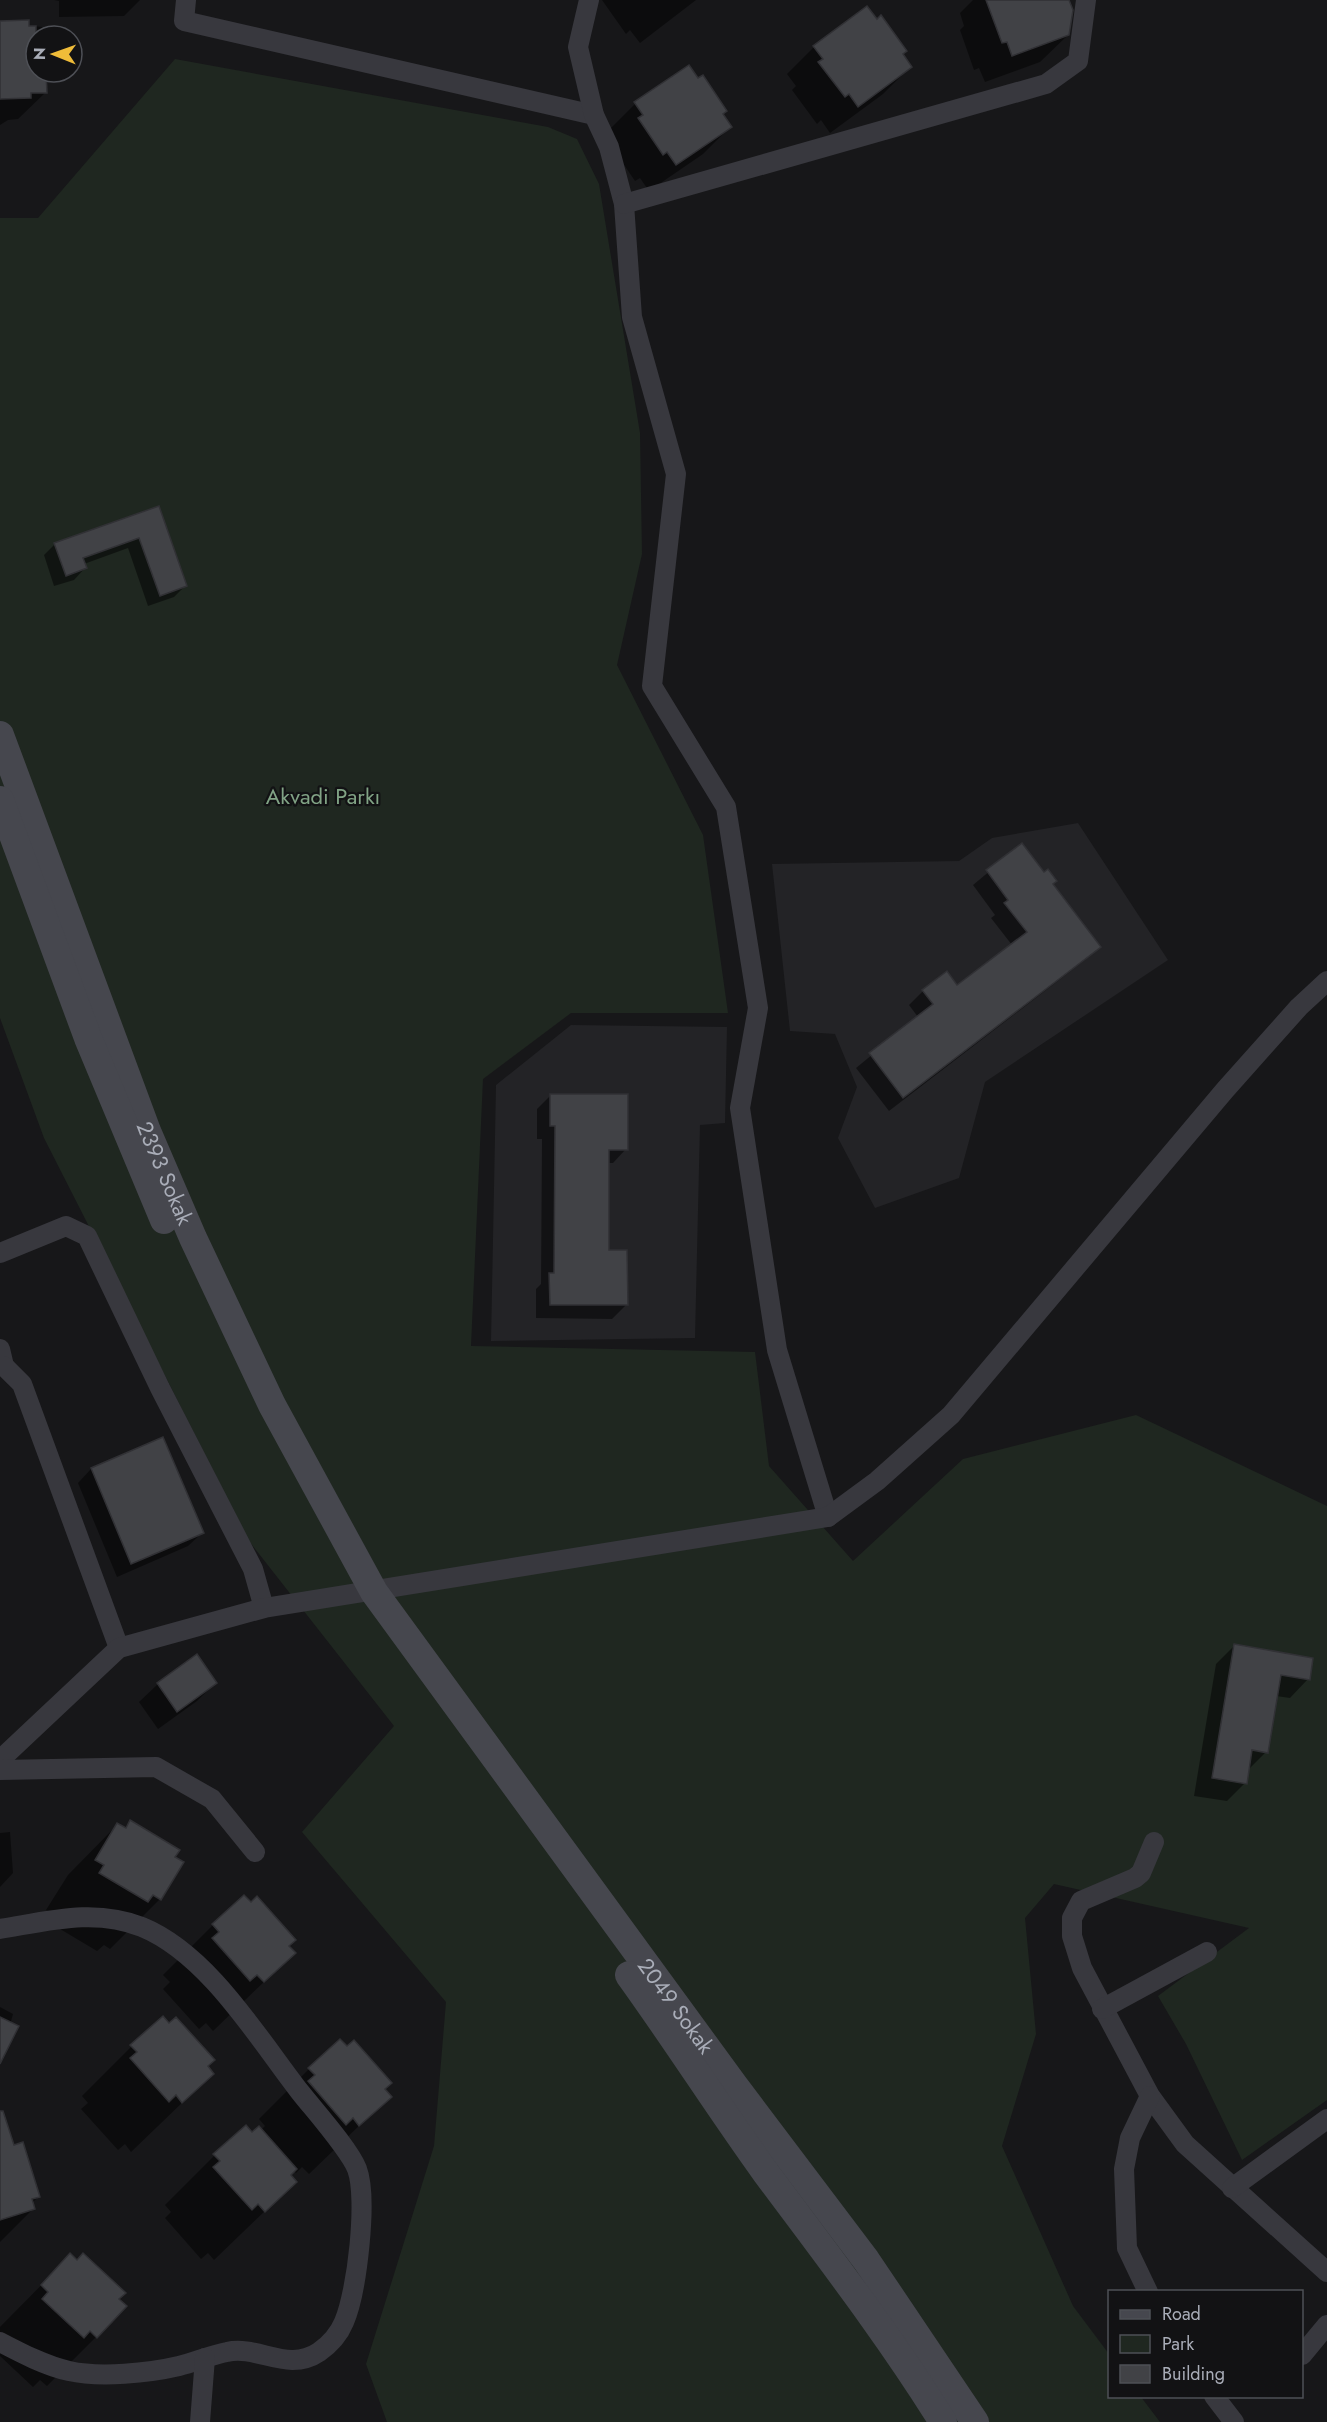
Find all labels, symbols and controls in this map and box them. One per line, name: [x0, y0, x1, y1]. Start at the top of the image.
north arrow: [24, 24, 84, 84]
text: N: [28, 47, 51, 60]
park label: Akvadi Parkı: [266, 780, 380, 812]
street label: 2393 Sokak: [129, 1117, 202, 1230]
street label: 2049 Sokak: [630, 1951, 722, 2061]
legend: [1108, 2290, 1303, 2398]
text: Road: [1162, 2301, 1201, 2327]
text: Park: [1162, 2331, 1194, 2357]
text: Building: [1162, 2361, 1225, 2387]

